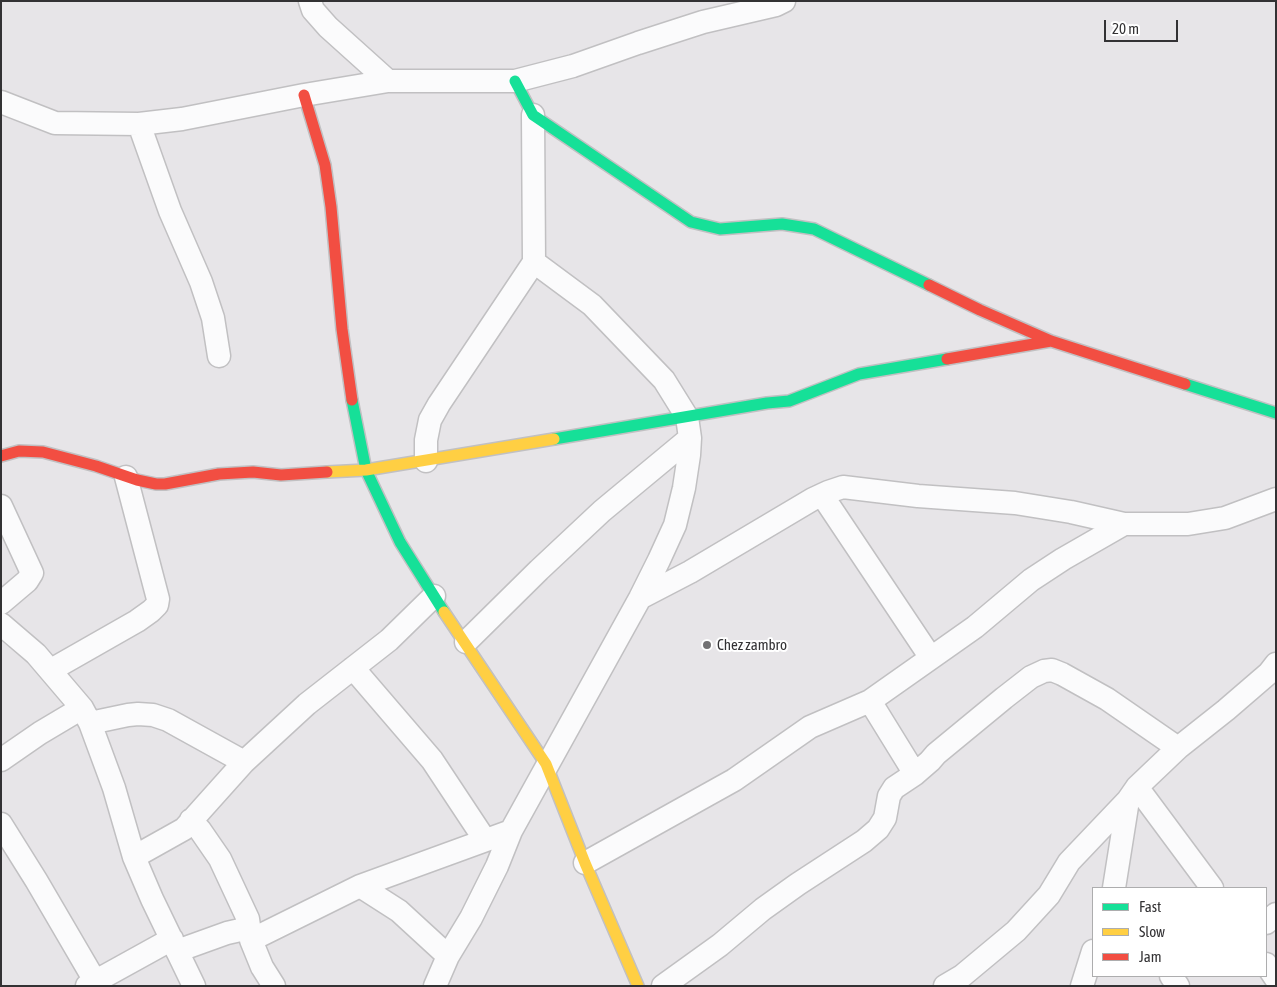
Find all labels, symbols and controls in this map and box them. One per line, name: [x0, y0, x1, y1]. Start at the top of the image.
scale bar: [1107, 10, 1181, 42]
text: 20 m: [1112, 20, 1139, 37]
place label: Chez zambro: [717, 636, 787, 654]
marker: Chez zambro: [701, 639, 713, 651]
legend: [1092, 887, 1267, 977]
text: Fast: [1139, 898, 1161, 915]
text: Slow: [1139, 923, 1165, 940]
text: Jam: [1139, 948, 1162, 965]

